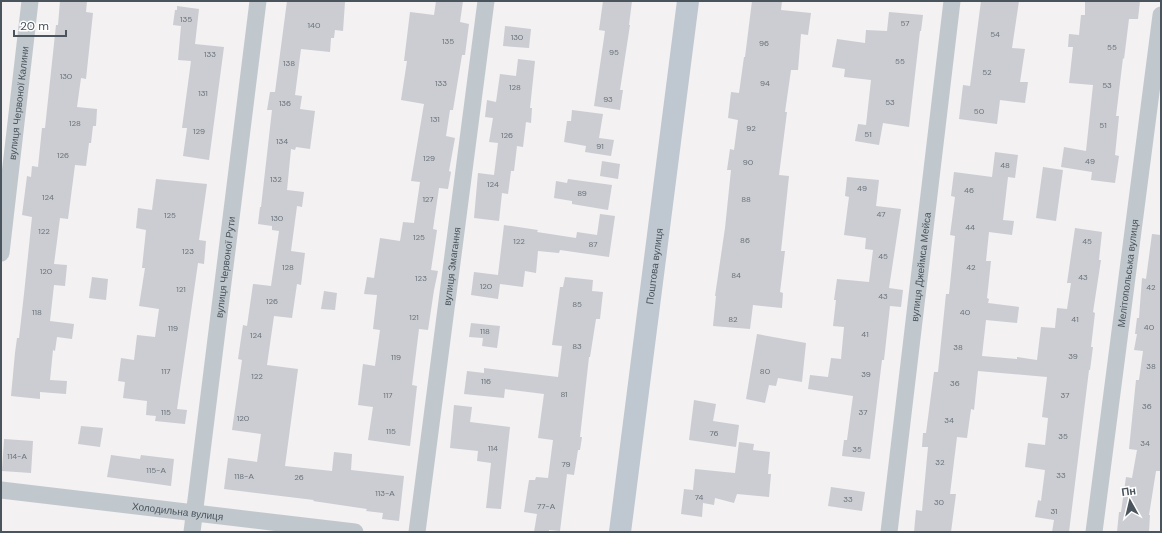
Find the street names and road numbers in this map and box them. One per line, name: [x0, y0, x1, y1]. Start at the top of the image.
street label: вулиця Червоної Калини: [6, 46, 32, 161]
street label: вулиця Джеймса Мейса: [908, 211, 934, 322]
street label: вулиця Червоної Рути: [213, 216, 238, 319]
street label: Мелітопольська вулиця: [1115, 218, 1141, 328]
street label: вулиця Змагання: [440, 226, 464, 306]
street label: Поштова вулиця: [643, 227, 666, 305]
street label: Холодильна вулиця: [131, 500, 224, 523]

